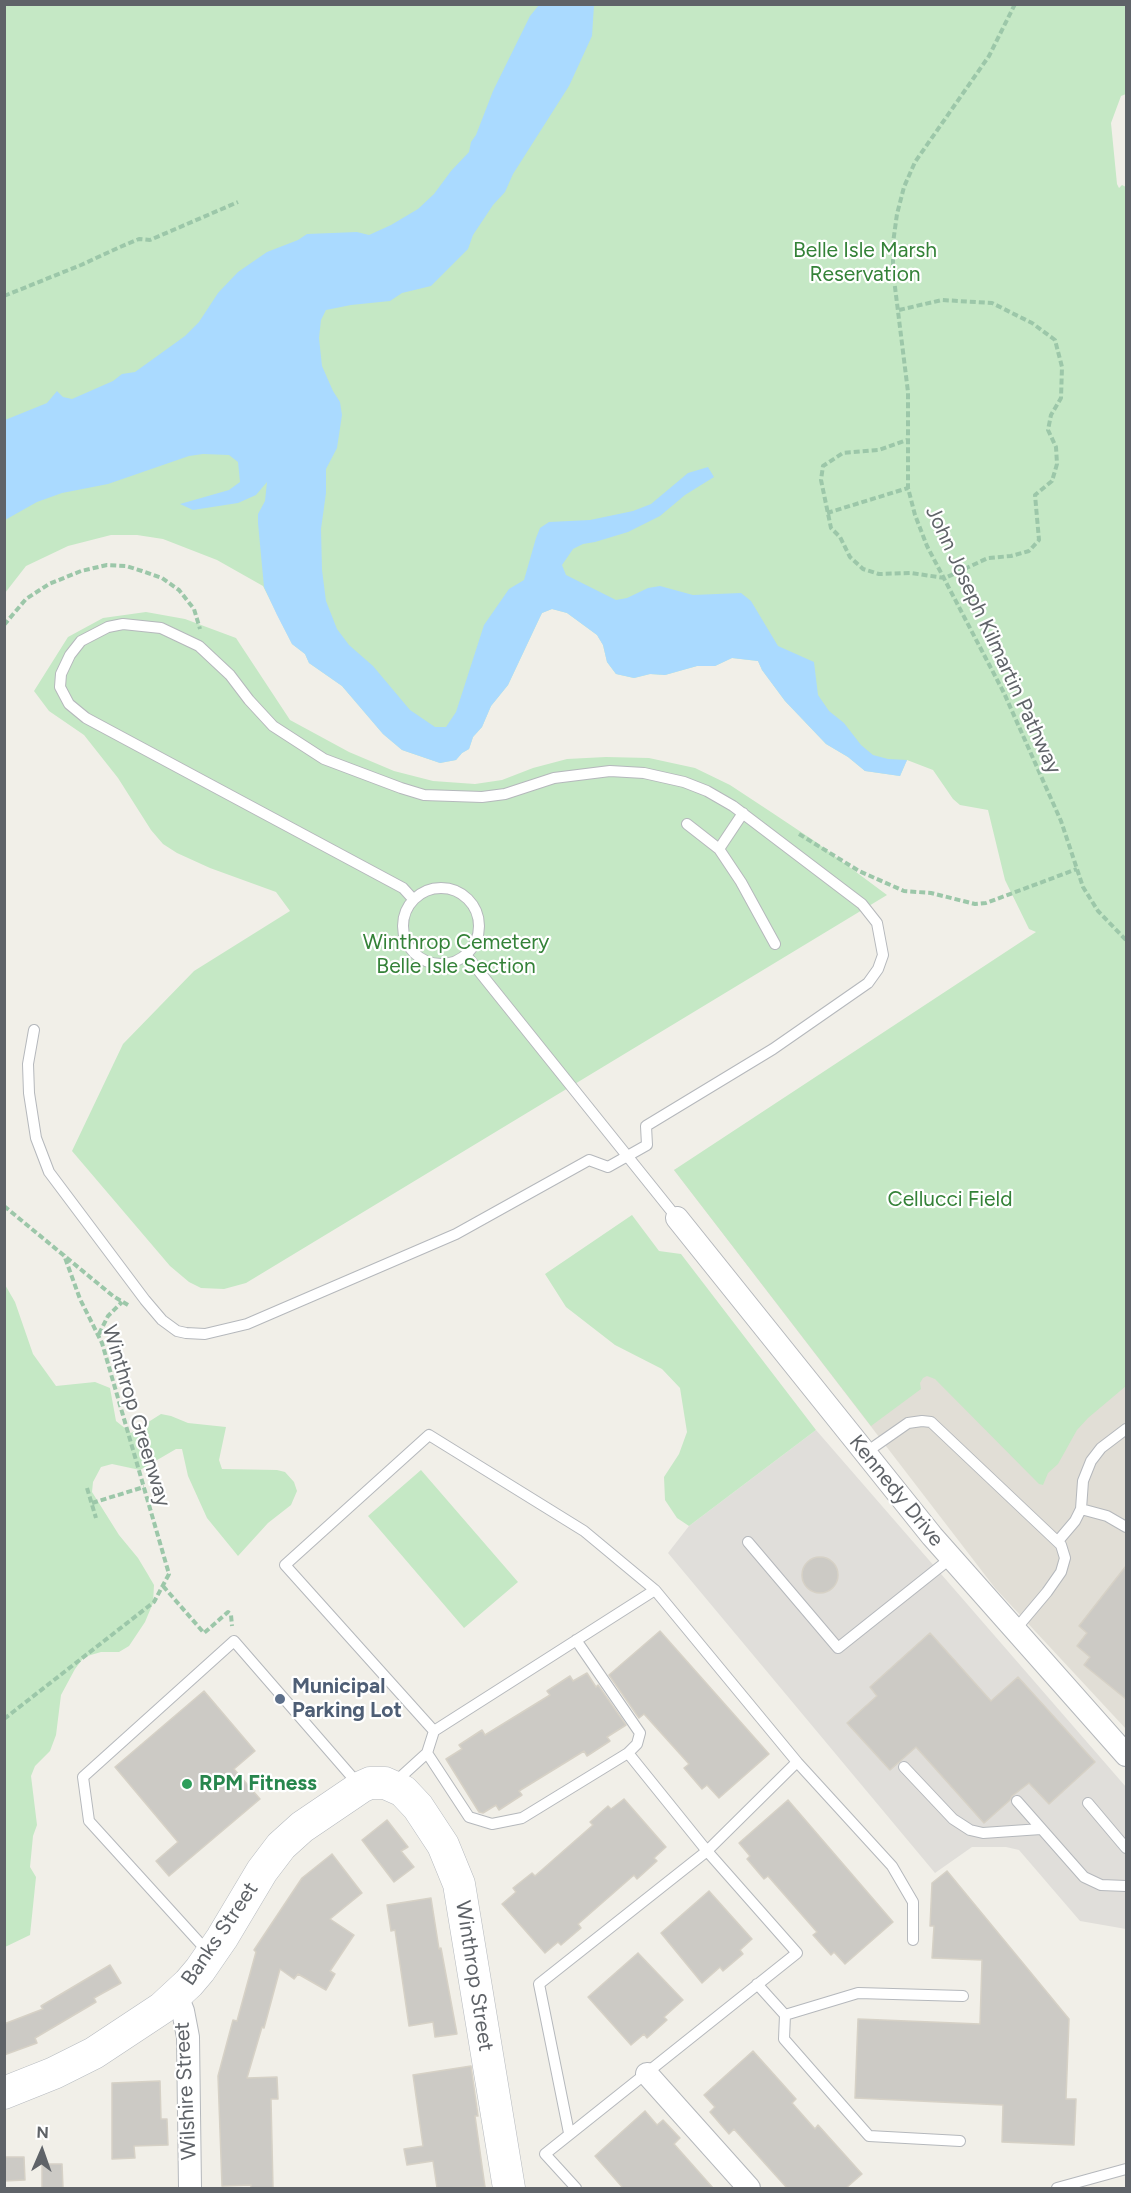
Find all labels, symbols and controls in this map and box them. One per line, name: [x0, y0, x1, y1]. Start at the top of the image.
park label: Belle Isle Marsh Reservation: [793, 238, 937, 288]
street label: John Joseph Kilmartin Pathway: [920, 502, 1066, 778]
park label: Winthrop Cemetery Belle Isle Section: [363, 930, 549, 980]
park label: Cellucci Field: [887, 1187, 1013, 1213]
street label: Winthrop Greenway: [96, 1322, 176, 1510]
street label: Kennedy Drive: [843, 1430, 949, 1552]
place label: Municipal Parking Lot: [292, 1674, 402, 1724]
marker: Municipal Parking Lot: [273, 1692, 287, 1706]
place label: RPM Fitness: [199, 1771, 317, 1797]
marker: RPM Fitness: [180, 1777, 194, 1791]
street label: Banks Street: [176, 1878, 264, 1990]
street label: Winthrop Street: [450, 1899, 498, 2053]
street label: Wilshire Street: [170, 2021, 202, 2161]
north arrow: [12, 2121, 72, 2181]
text: N: [36, 2123, 49, 2142]

